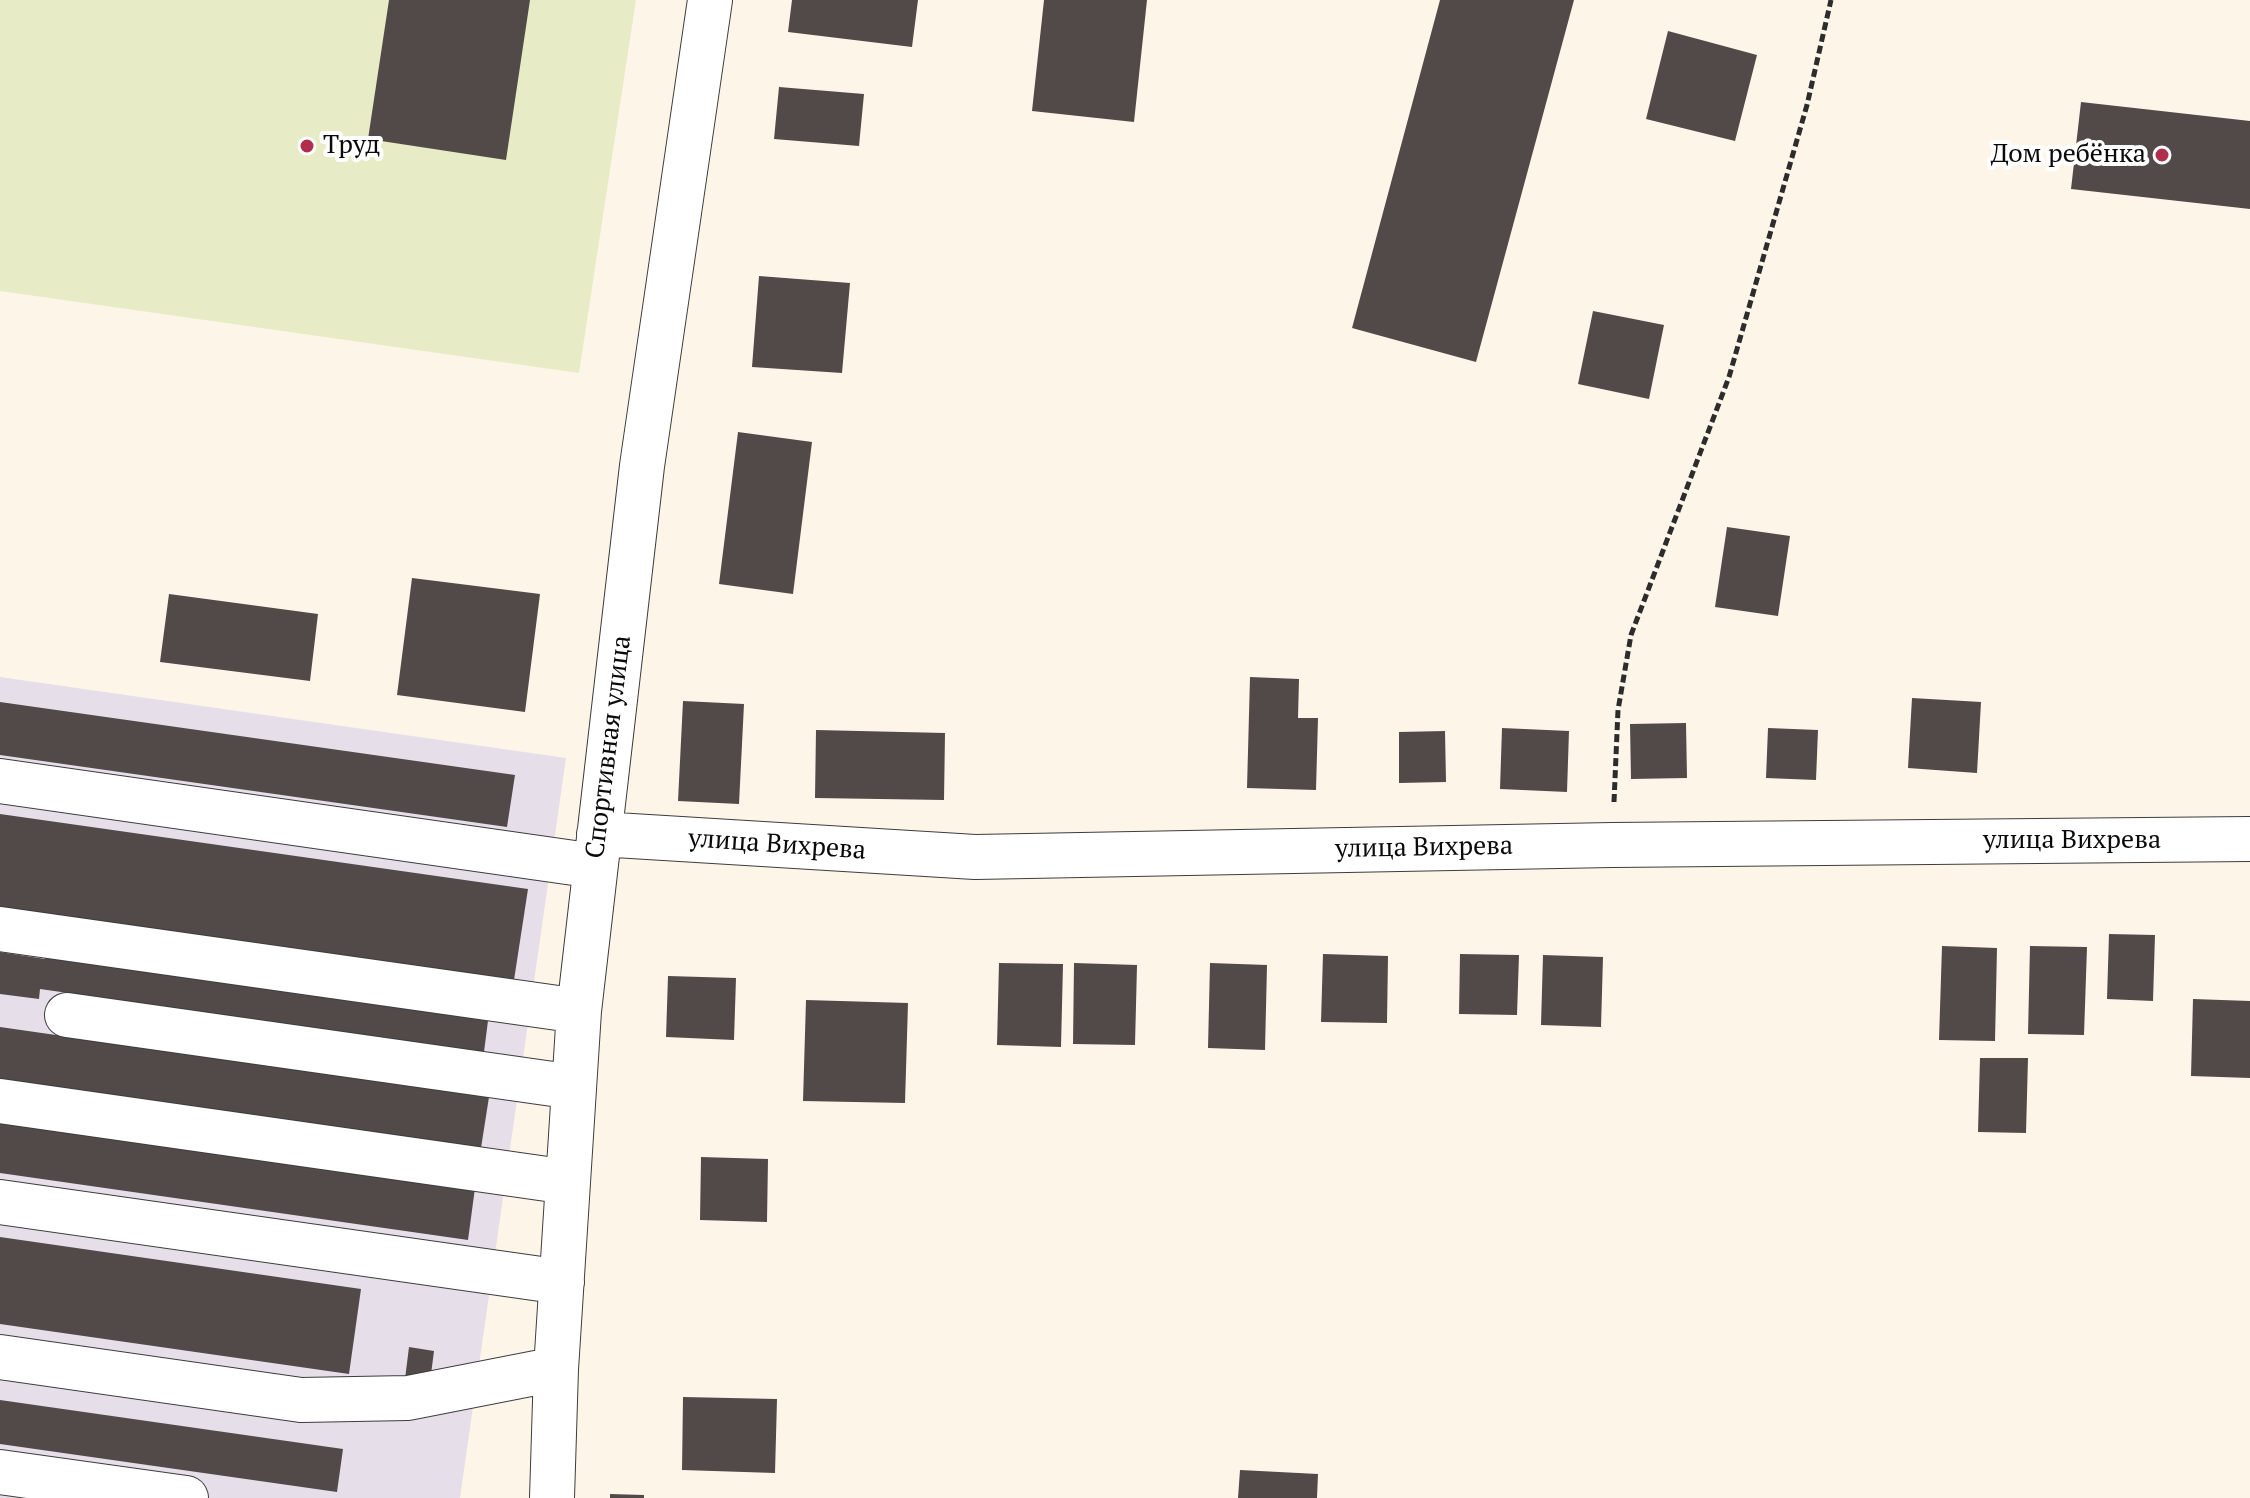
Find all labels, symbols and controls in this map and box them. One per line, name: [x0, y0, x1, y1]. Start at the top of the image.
place label: Труд: [323, 130, 380, 162]
marker: Труд: [298, 137, 316, 155]
place label: Дом ребёнка: [1991, 139, 2146, 171]
marker: Дом ребёнка: [2153, 146, 2171, 164]
street label: Спортивная улица: [580, 634, 638, 860]
street label: улица Вихрева: [687, 823, 867, 867]
street label: улица Вихрева: [1983, 825, 2161, 857]
street label: улица Вихрева: [1335, 831, 1513, 865]

